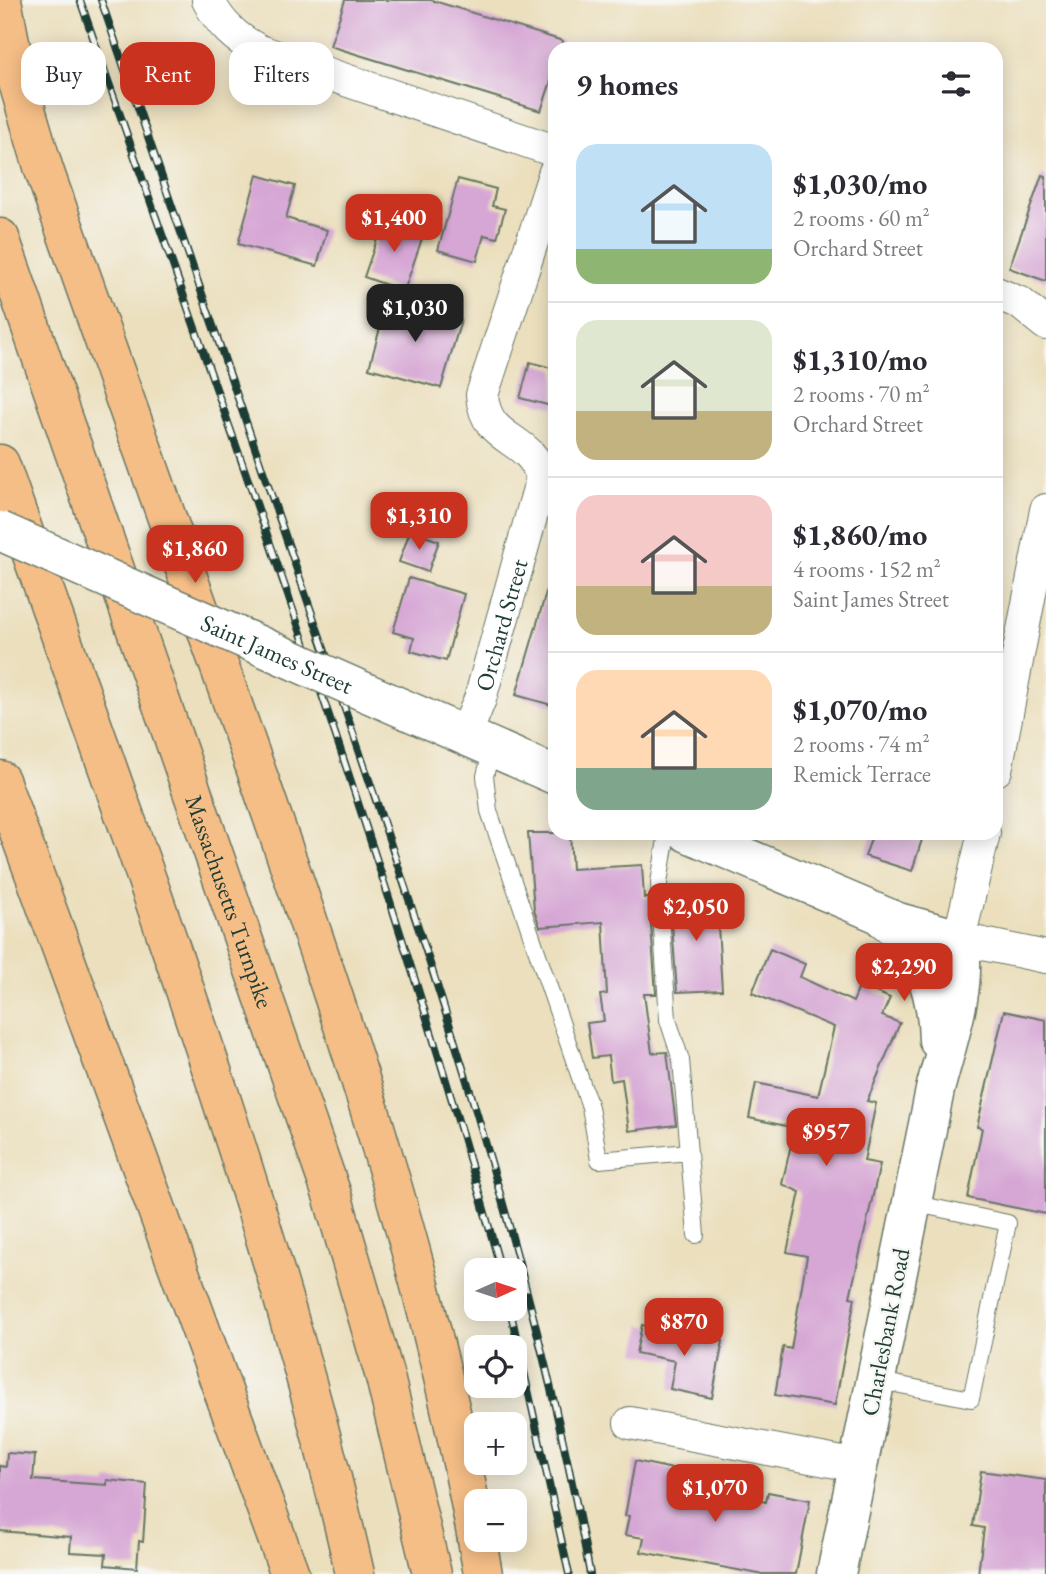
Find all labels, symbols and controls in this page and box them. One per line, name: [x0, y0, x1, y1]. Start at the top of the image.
chip: Buy: [21, 42, 106, 105]
chip: Rent: [120, 42, 215, 105]
chip: Filters: [229, 42, 334, 105]
text: 9 homes: [576, 65, 678, 104]
icon: filters: [937, 65, 975, 103]
text: $1,030/mo: [793, 164, 927, 203]
icon: home: [632, 172, 716, 256]
pin: $1,400: [337, 194, 451, 254]
text: $1,400: [362, 202, 426, 232]
text: 2 rooms · 60 m²: [793, 203, 930, 233]
text: Orchard Street: [793, 233, 923, 263]
pin: $1,030: [358, 284, 472, 344]
text: $1,030: [383, 292, 447, 322]
text: $1,310/mo: [793, 340, 927, 379]
icon: home: [632, 348, 716, 432]
text: 2 rooms · 70 m²: [793, 379, 930, 409]
text: Orchard Street: [793, 409, 923, 439]
pin: $1,310: [362, 492, 476, 552]
text: $1,310: [387, 500, 451, 530]
text: $1,860/mo: [793, 515, 927, 554]
icon: home: [632, 523, 716, 607]
pin: $1,860: [138, 526, 252, 585]
text: $1,860: [163, 533, 227, 563]
text: 4 rooms · 152 m²: [793, 554, 941, 584]
street label: Orchard Street: [468, 555, 534, 694]
text: Saint James Street: [793, 584, 949, 614]
street label: Saint James Street: [196, 606, 358, 701]
text: $1,070/mo: [793, 690, 927, 729]
icon: home: [632, 698, 716, 782]
text: 2 rooms · 74 m²: [793, 729, 930, 759]
text: Remick Terrace: [793, 759, 931, 789]
street label: Massachusetts Turnpike: [179, 790, 281, 1012]
pin: $2,050: [639, 884, 753, 943]
text: $2,050: [664, 891, 728, 921]
pin: $2,290: [847, 944, 961, 1003]
text: $2,290: [872, 951, 936, 981]
pin: $957: [785, 1108, 867, 1168]
text: $957: [802, 1116, 850, 1146]
street label: Charlesbank Road: [854, 1245, 917, 1419]
north arrow: [464, 1258, 527, 1321]
map controls: [464, 1258, 527, 1552]
pin: $870: [643, 1298, 725, 1358]
text: $870: [660, 1306, 708, 1336]
button: locate: [464, 1335, 527, 1398]
button: +: [464, 1412, 527, 1475]
pin: $1,070: [658, 1464, 772, 1524]
text: $1,070: [683, 1472, 747, 1502]
button: −: [464, 1489, 527, 1552]

